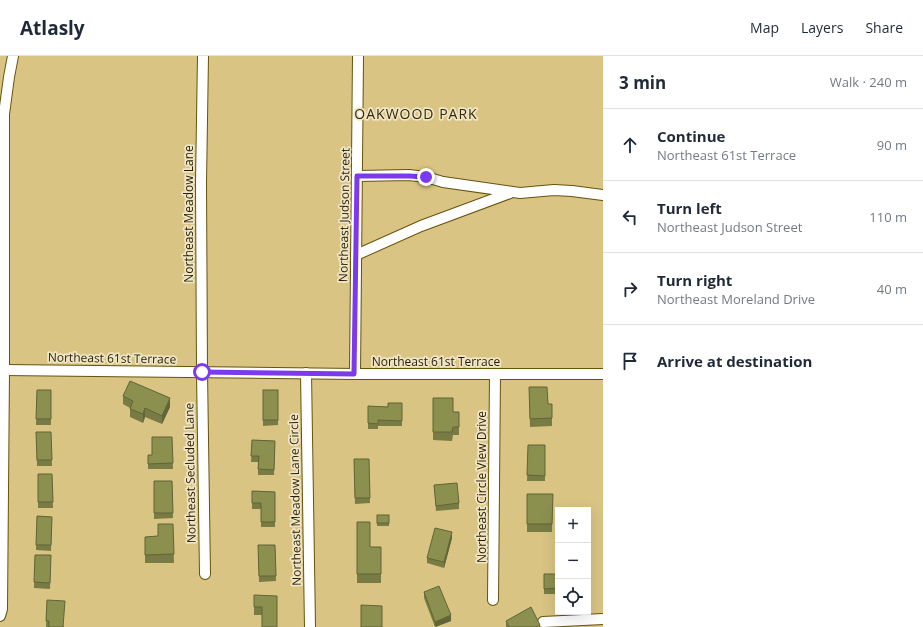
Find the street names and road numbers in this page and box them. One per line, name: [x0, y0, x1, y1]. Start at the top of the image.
street label: Northeast Meadow Lane: [180, 145, 197, 283]
street label: Northeast Judson Street: [334, 148, 354, 282]
street label: Northeast 61st Terrace: [48, 348, 177, 368]
street label: Northeast 61st Terrace: [372, 353, 500, 370]
street label: Northeast Secluded Lane: [180, 402, 200, 543]
street label: Northeast Circle View Drive: [473, 411, 490, 563]
street label: Northeast Meadow Lane Circle: [285, 414, 305, 586]

